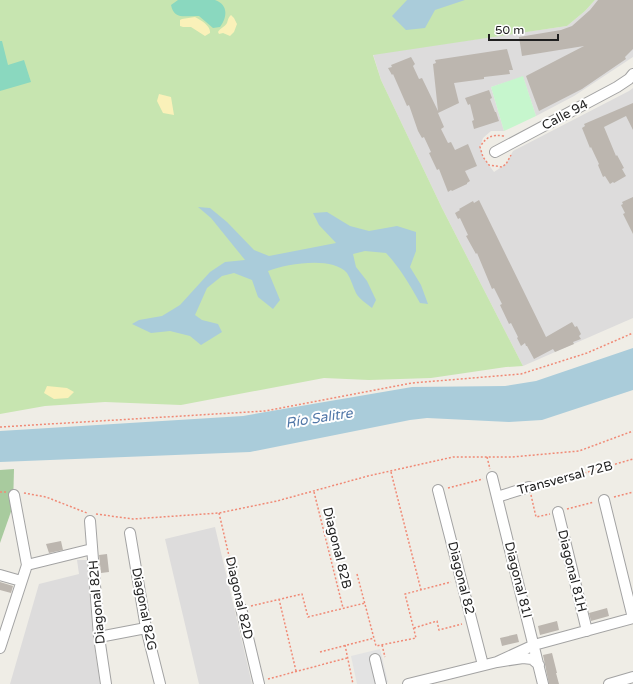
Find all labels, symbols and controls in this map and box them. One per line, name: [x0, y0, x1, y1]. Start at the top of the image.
scale bar: [489, 16, 558, 42]
text: 50 m: [495, 23, 524, 37]
street label: Calle 94: [539, 96, 591, 134]
water label: Río Salitre: [284, 404, 355, 432]
street label: Transversal 72B: [516, 458, 614, 498]
street label: Diagonal 82B: [319, 506, 355, 590]
street label: Diagonal 81H: [554, 528, 590, 614]
street label: Diagonal 82: [444, 540, 478, 616]
street label: Diagonal 81I: [501, 540, 535, 620]
street label: Diagonal 82D: [222, 555, 256, 641]
street label: Diagonal 82H: [85, 559, 109, 645]
street label: Diagonal 82G: [128, 566, 160, 652]

